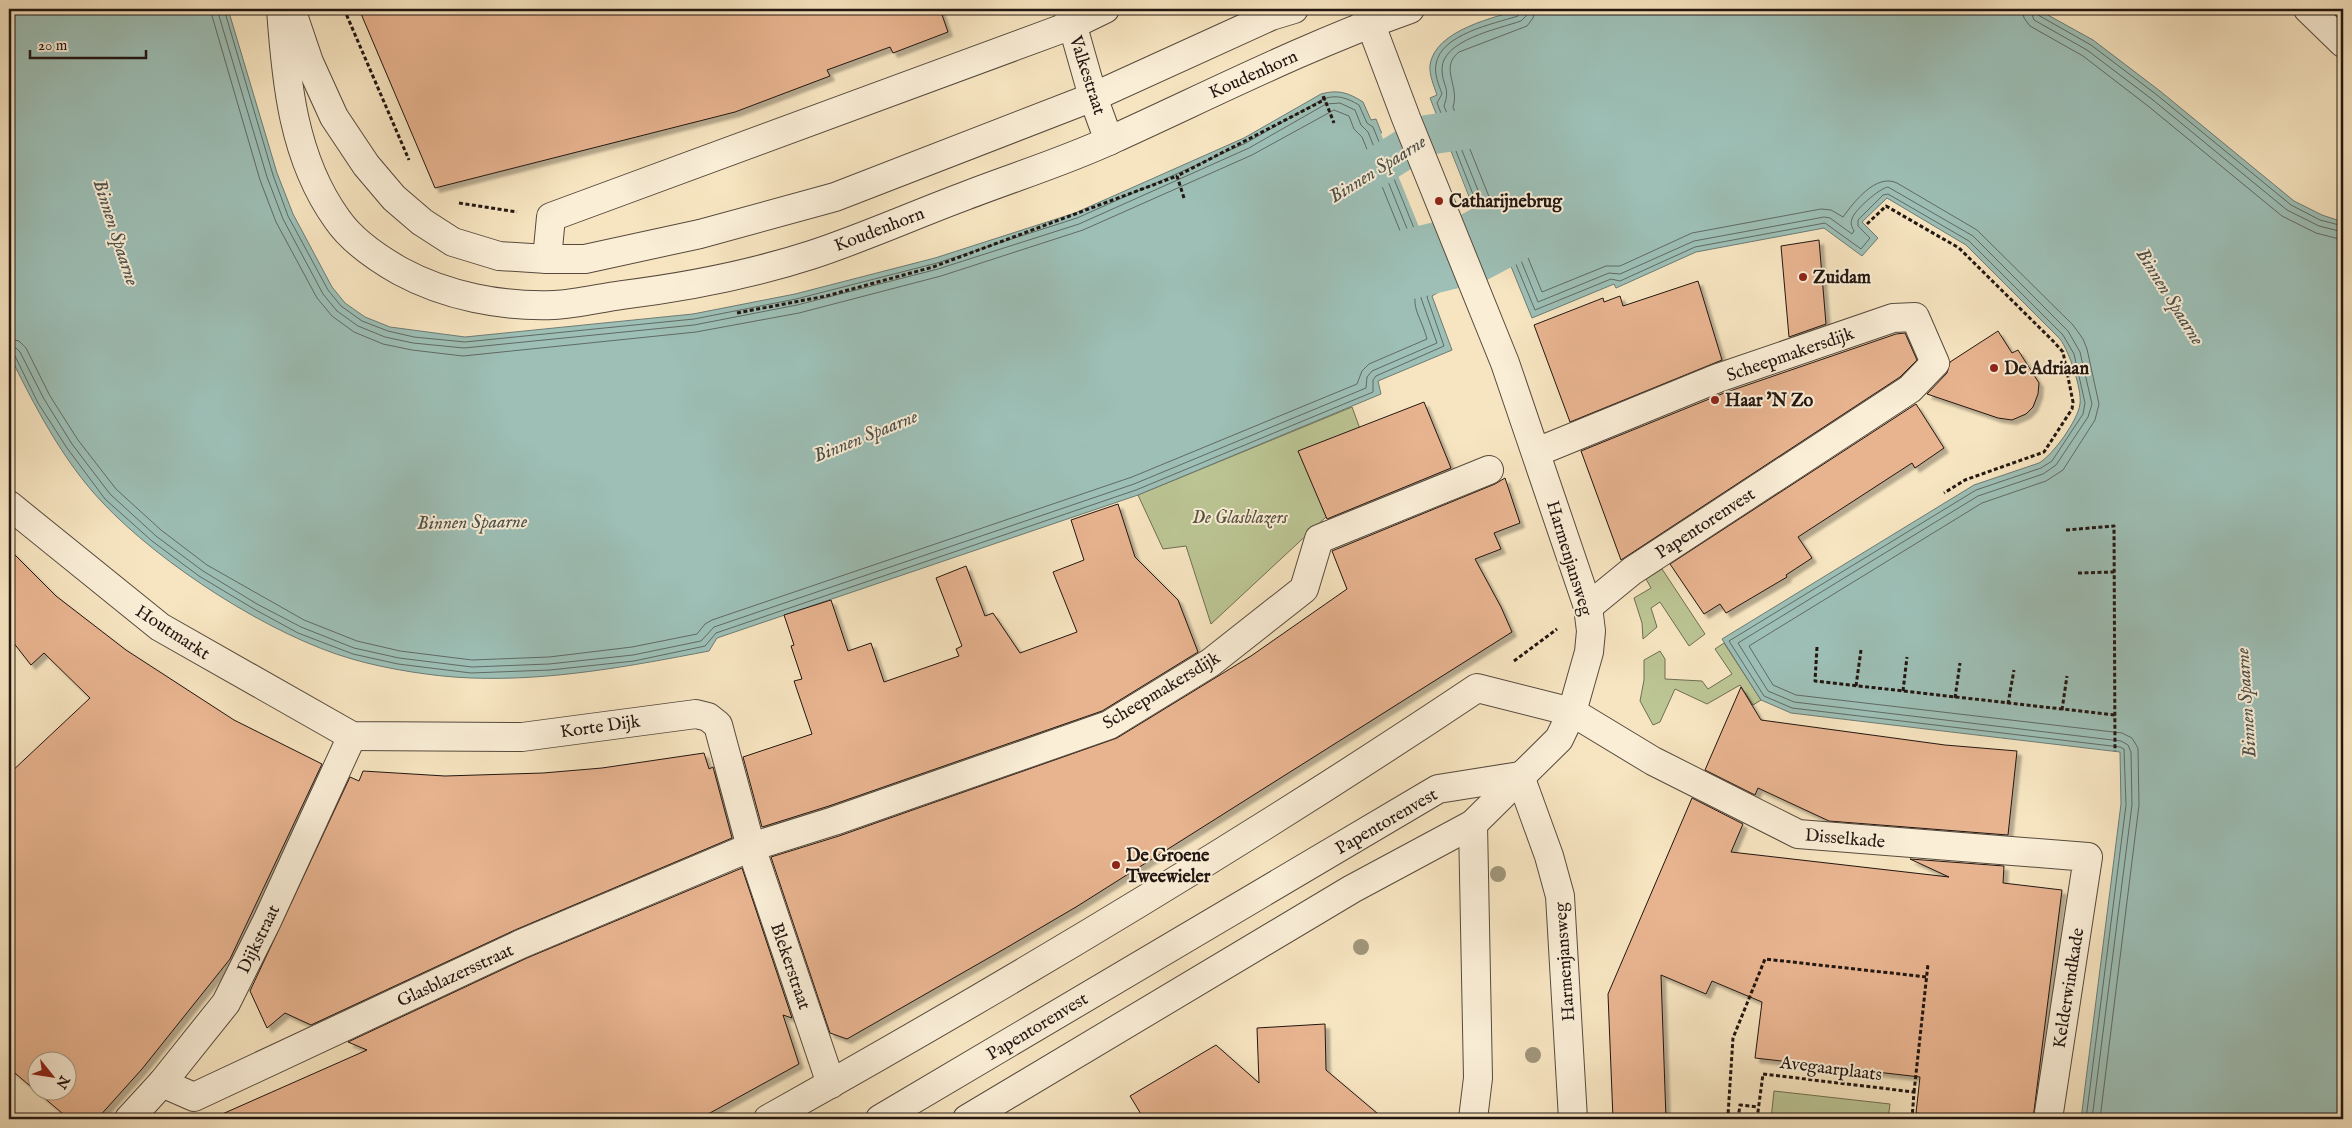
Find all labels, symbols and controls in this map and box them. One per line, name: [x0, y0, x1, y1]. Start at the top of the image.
scale bar: [30, 28, 146, 60]
street label: Valkestraat: [1063, 32, 1110, 118]
text: 20 m: [38, 36, 68, 55]
street label: Koudenhorn: [1206, 45, 1302, 105]
water label: Binnen Spaarne: [1325, 130, 1432, 209]
water label: Binnen Spaarne: [87, 176, 144, 289]
place label: Catharijnebrug: [1449, 191, 1563, 214]
marker: Catharijnebrug: [1433, 195, 1445, 207]
street label: Koudenhorn: [831, 203, 928, 258]
water label: Binnen Spaarne: [2130, 244, 2209, 351]
place label: Zuidam: [1813, 267, 1871, 290]
marker: Zuidam: [1797, 271, 1809, 283]
street label: Scheepmakersdijk: [1724, 323, 1858, 388]
place label: De Adriaan: [2004, 358, 2089, 381]
marker: De Adriaan: [1988, 362, 2000, 374]
place label: Haar 'N Zo: [1725, 390, 1814, 413]
marker: Haar 'N Zo: [1709, 394, 1721, 406]
water label: Binnen Spaarne: [810, 405, 922, 469]
street label: Papentorenvest: [1652, 483, 1760, 565]
street label: Harmenjansweg: [1540, 498, 1597, 619]
park label: De Glasblazers: [1192, 507, 1289, 530]
water label: Binnen Spaarne: [417, 510, 528, 536]
street label: Houtmarkt: [131, 601, 214, 666]
water label: Binnen Spaarne: [2231, 646, 2263, 759]
street label: Scheepmakersdijk: [1099, 647, 1225, 735]
street label: Korte Dijk: [559, 710, 642, 744]
street label: Papentorenvest: [1331, 784, 1442, 861]
street label: Disselkade: [1804, 825, 1886, 854]
place label: De Groene Tweewieler: [1125, 845, 1211, 889]
marker: De Groene Tweewieler: [1110, 859, 1122, 871]
street label: Dijkstraat: [233, 901, 286, 978]
street label: Harmenjansweg: [1550, 901, 1581, 1022]
street label: Blekerstraat: [764, 920, 815, 1013]
street label: Kelderwindkade: [2049, 926, 2090, 1050]
street label: Glasblazersstraat: [394, 939, 518, 1013]
street label: Papentorenvest: [983, 988, 1093, 1067]
north arrow: [28, 1050, 78, 1100]
street label: Avegaarplaats: [1778, 1052, 1883, 1087]
text: N: [52, 1071, 74, 1092]

